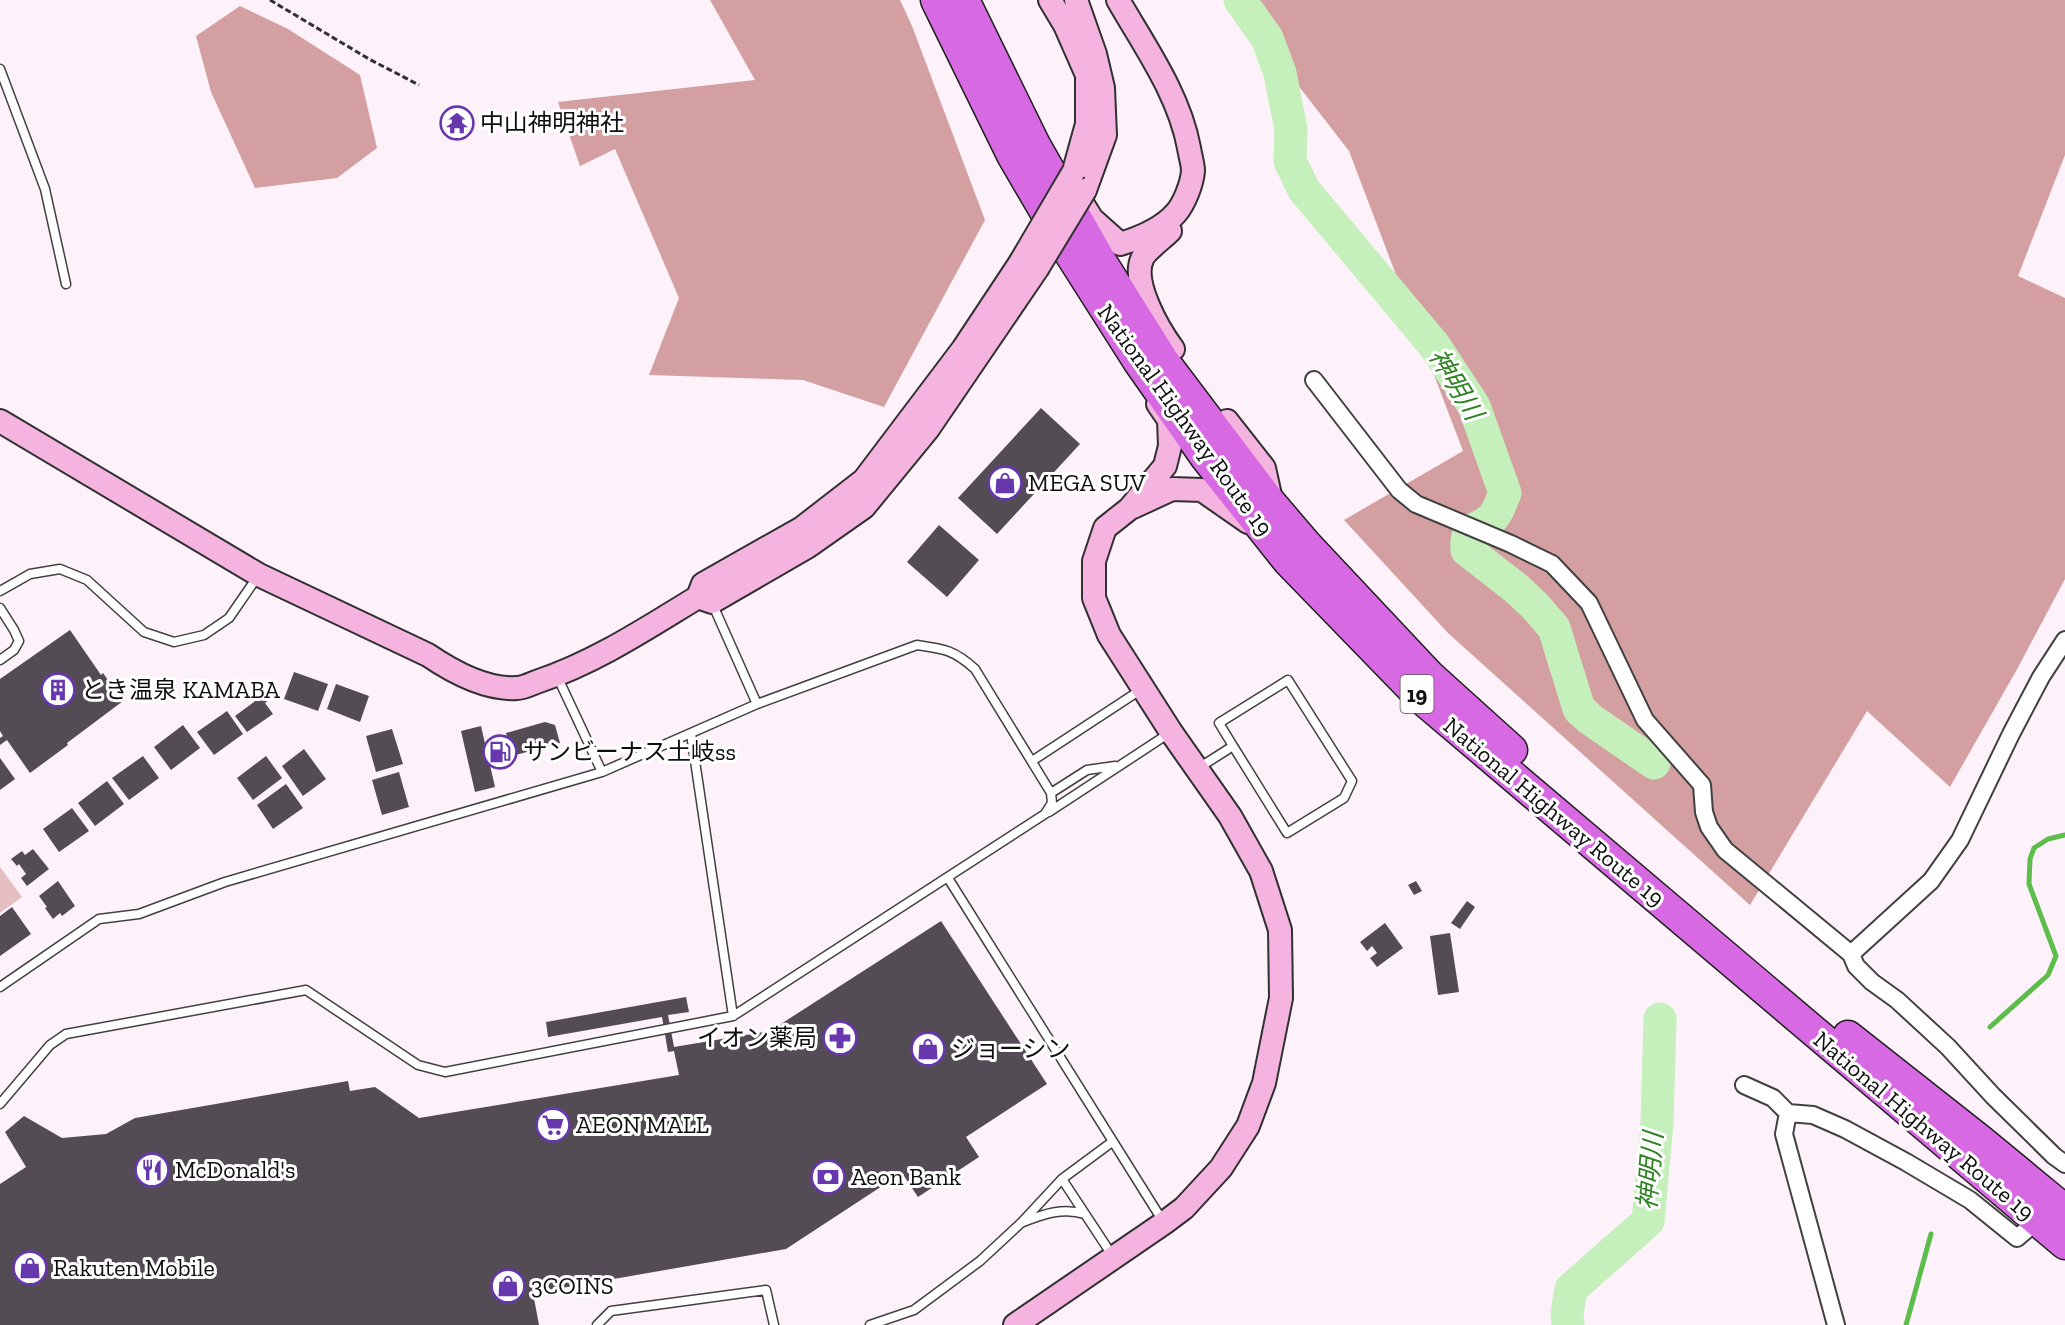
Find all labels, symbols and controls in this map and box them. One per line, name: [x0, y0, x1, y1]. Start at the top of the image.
temple icon: 中山神明神社: [439, 105, 475, 141]
place label: 中山神明神社: [480, 108, 624, 137]
street label: National Highway Route 19: [1092, 298, 1279, 541]
water label: 神明川: [1422, 342, 1491, 428]
shop icon: MEGA SUV: [987, 465, 1023, 501]
place label: MEGA SUV: [1028, 468, 1146, 497]
building icon: とき温泉 KAMABA: [40, 672, 76, 708]
place label: とき温泉 KAMABA: [81, 675, 280, 704]
road number: 19: [1400, 675, 1434, 713]
street label: National Highway Route 19: [1438, 711, 1671, 913]
fuel station icon: サンビーナス土岐ss: [482, 734, 518, 770]
place label: サンビーナス土岐ss: [523, 737, 736, 766]
pharmacy icon: イオン薬局: [822, 1020, 858, 1056]
place label: イオン薬局: [697, 1023, 817, 1052]
street label: National Highway Route 19: [1808, 1025, 2041, 1227]
shop icon: ジョーシン: [910, 1031, 946, 1067]
place label: ジョーシン: [951, 1034, 1071, 1063]
supermarket icon: AEON MALL: [535, 1107, 571, 1143]
place label: AEON MALL: [576, 1110, 709, 1139]
water label: 神明川: [1631, 1128, 1670, 1211]
restaurant icon: McDonald's: [134, 1152, 170, 1188]
place label: McDonald's: [175, 1155, 295, 1184]
bank icon: Aeon Bank: [810, 1159, 846, 1195]
place label: Aeon Bank: [851, 1162, 962, 1191]
shop icon: Rakuten Mobile: [12, 1250, 48, 1286]
place label: Rakuten Mobile: [53, 1253, 215, 1282]
shop icon: 3COINS: [490, 1268, 526, 1304]
place label: 3COINS: [531, 1271, 614, 1300]

